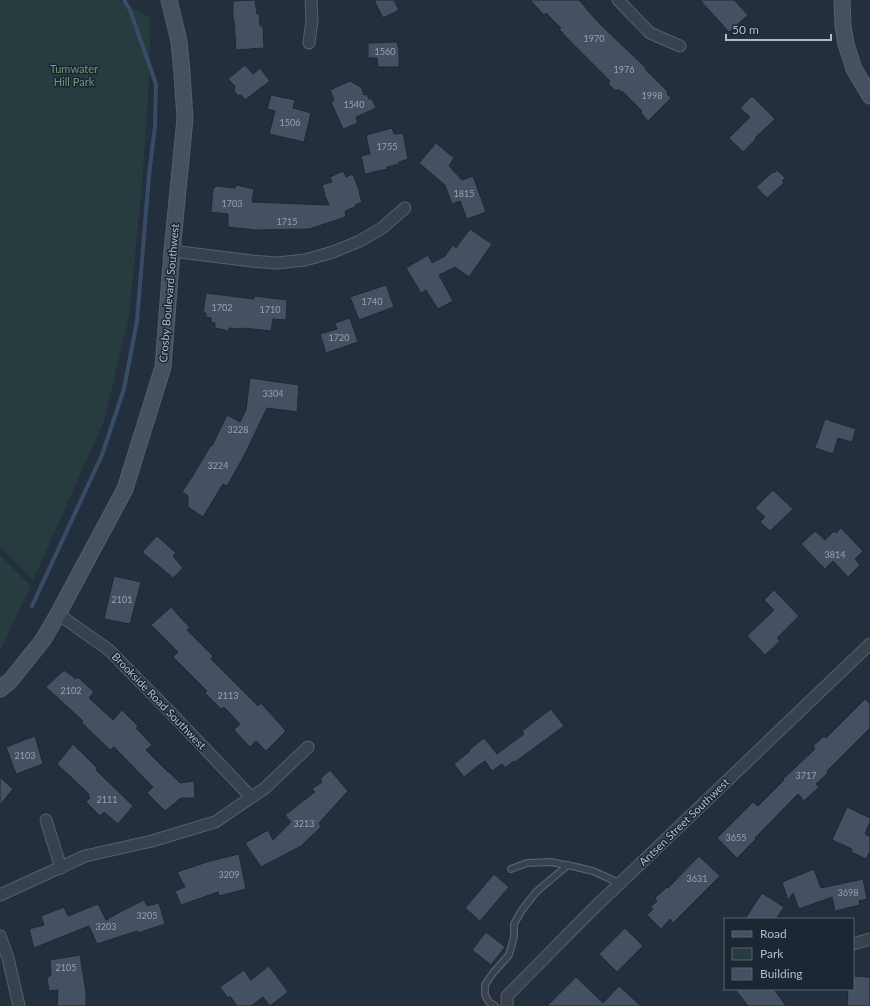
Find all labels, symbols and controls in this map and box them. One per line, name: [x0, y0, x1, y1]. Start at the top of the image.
scale bar: [726, 16, 831, 42]
text: 50 m: [732, 22, 759, 37]
house number: 1970: [584, 33, 604, 44]
house number: 1560: [375, 46, 395, 57]
park label: Tumwater Hill Park: [50, 62, 98, 88]
house number: 1976: [614, 64, 634, 75]
house number: 1998: [642, 90, 662, 101]
house number: 1540: [344, 99, 364, 110]
house number: 1506: [280, 117, 300, 128]
house number: 1755: [377, 141, 397, 152]
house number: 1815: [454, 188, 474, 199]
house number: 1703: [222, 198, 242, 209]
house number: 1715: [277, 216, 297, 227]
street label: Crosby Boulevard Southwest: [156, 223, 181, 363]
house number: 1740: [362, 296, 382, 307]
house number: 1702: [212, 302, 232, 313]
house number: 1710: [260, 304, 280, 315]
house number: 1720: [329, 332, 349, 343]
house number: 3304: [263, 388, 283, 399]
house number: 3228: [228, 424, 248, 435]
house number: 3224: [208, 460, 228, 471]
house number: 3814: [825, 549, 845, 560]
house number: 2101: [112, 594, 132, 605]
street label: Brookside Road Southwest: [110, 649, 209, 752]
house number: 2102: [61, 685, 81, 696]
house number: 2113: [218, 690, 238, 701]
house number: 2103: [15, 750, 35, 761]
house number: 3717: [796, 770, 816, 781]
street label: Antsen Street Southwest: [636, 775, 731, 868]
house number: 2111: [97, 794, 117, 805]
house number: 3213: [294, 818, 314, 829]
house number: 3655: [726, 832, 746, 843]
house number: 3209: [219, 869, 239, 880]
house number: 3631: [687, 873, 707, 884]
house number: 3698: [838, 887, 858, 898]
house number: 3205: [137, 910, 157, 921]
legend: [724, 918, 854, 990]
house number: 3203: [96, 921, 116, 932]
text: Road: [760, 926, 787, 941]
text: Park: [760, 946, 784, 961]
house number: 2105: [56, 962, 76, 973]
text: Building: [760, 966, 803, 981]

